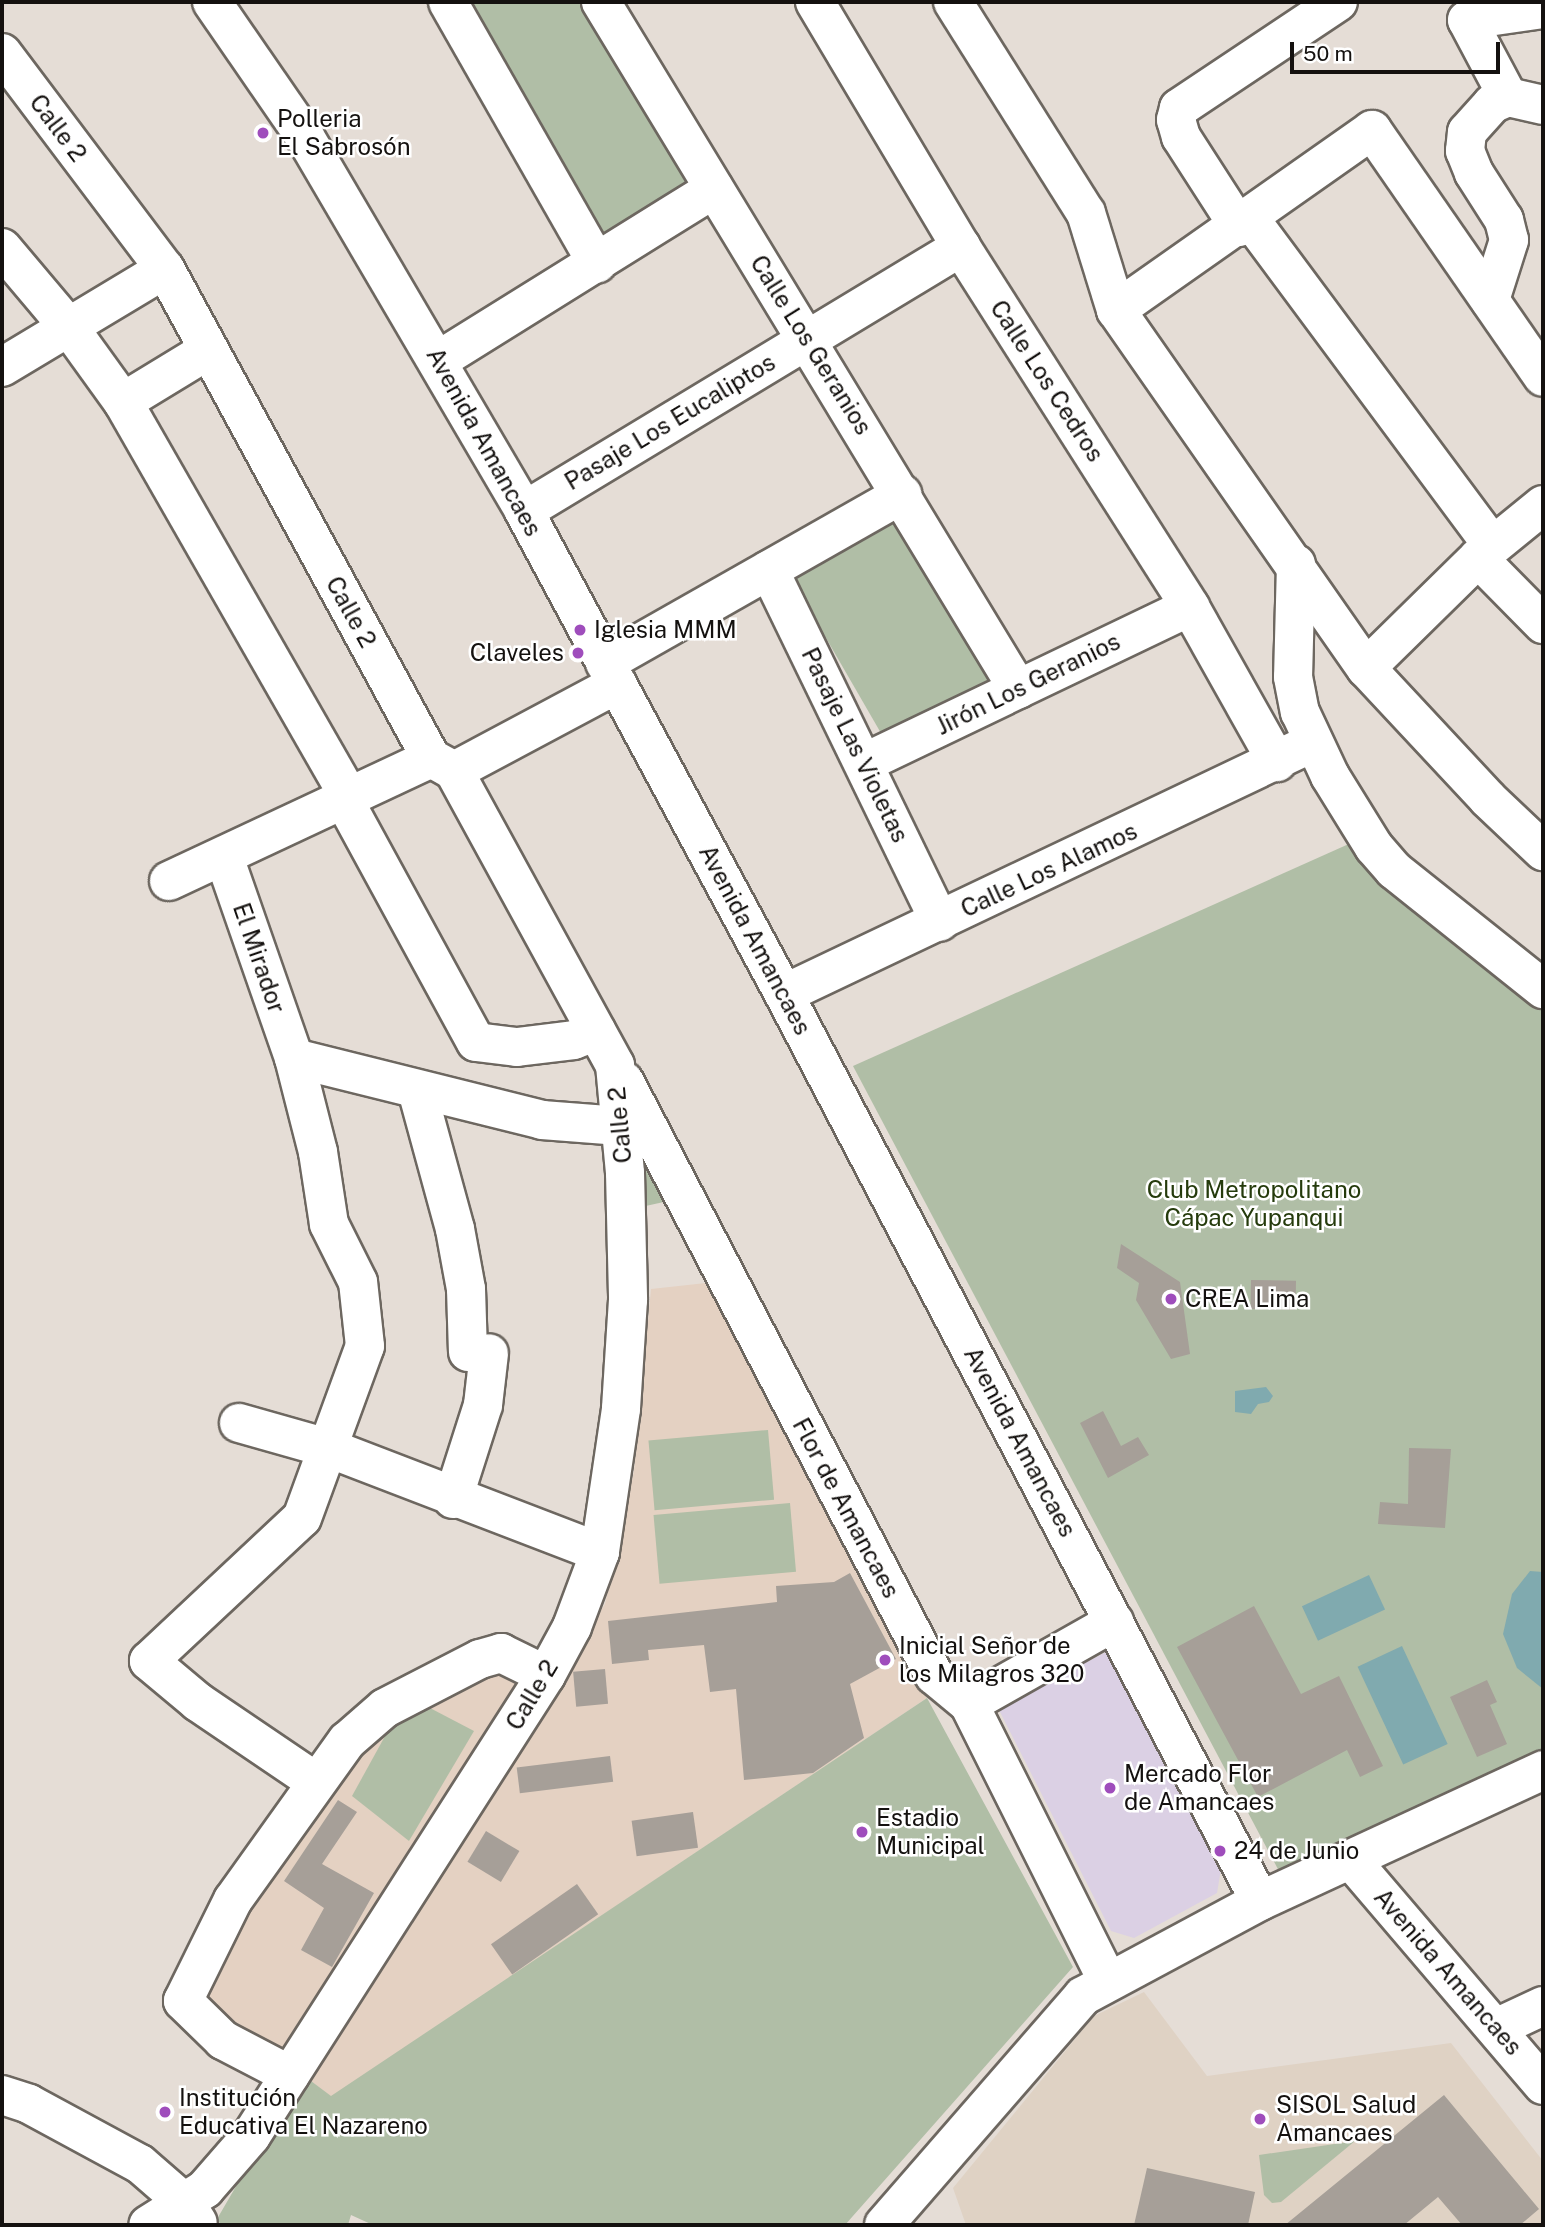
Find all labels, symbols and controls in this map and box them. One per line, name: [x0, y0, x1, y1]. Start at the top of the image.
scale bar: [1293, 28, 1503, 72]
text: 50 m: [1303, 41, 1353, 66]
street label: Calle 2: [23, 89, 93, 167]
place label: Polleria El Sabrosón: [277, 105, 411, 161]
marker: Polleria El Sabrosón: [255, 125, 271, 141]
street label: Calle Los Geranios: [744, 250, 878, 440]
street label: Calle Los Cedros: [984, 295, 1110, 467]
street label: Avenida Amancaes: [420, 343, 548, 541]
street label: Pasaje Los Eucaliptos: [559, 348, 781, 496]
street label: Calle 2: [320, 571, 382, 653]
place label: Iglesia MMM: [594, 616, 737, 644]
marker: Iglesia MMM: [572, 622, 588, 638]
street label: Jirón Los Geranios: [931, 627, 1125, 741]
place label: Claveles: [470, 639, 564, 667]
street label: Pasaje Las Violetas: [795, 643, 915, 847]
marker: Claveles: [570, 645, 586, 661]
street label: Calle Los Alamos: [956, 817, 1142, 923]
street label: Avenida Amancaes: [693, 840, 817, 1040]
street label: El Mirador: [227, 899, 291, 1017]
street label: Calle 2: [602, 1085, 638, 1165]
park label: Club Metropolitano Cápac Yupanqui: [1147, 1176, 1361, 1232]
place label: CREA Lima: [1185, 1285, 1309, 1313]
marker: CREA Lima: [1163, 1291, 1179, 1307]
street label: Avenida Amancaes: [958, 1342, 1082, 1542]
street label: Flor de Amancaes: [786, 1413, 906, 1603]
place label: Inicial Señor de los Milagros 320: [899, 1632, 1085, 1688]
marker: Inicial Señor de los Milagros 320: [877, 1652, 893, 1668]
street label: Calle 2: [500, 1655, 564, 1735]
place label: Mercado Flor de Amancaes: [1124, 1760, 1274, 1816]
marker: Mercado Flor de Amancaes: [1102, 1780, 1118, 1796]
place label: Estadio Municipal: [876, 1804, 985, 1860]
marker: Estadio Municipal: [854, 1824, 870, 1840]
place label: 24 de Junio: [1234, 1837, 1360, 1865]
marker: 24 de Junio: [1212, 1843, 1228, 1859]
street label: Avenida Amancaes: [1368, 1883, 1528, 2061]
place label: Institución Educativa El Nazareno: [179, 2084, 428, 2140]
place label: SISOL Salud Amancaes: [1276, 2091, 1416, 2147]
marker: Institución Educativa El Nazareno: [157, 2104, 173, 2120]
marker: SISOL Salud Amancaes: [1250, 2109, 1270, 2129]

